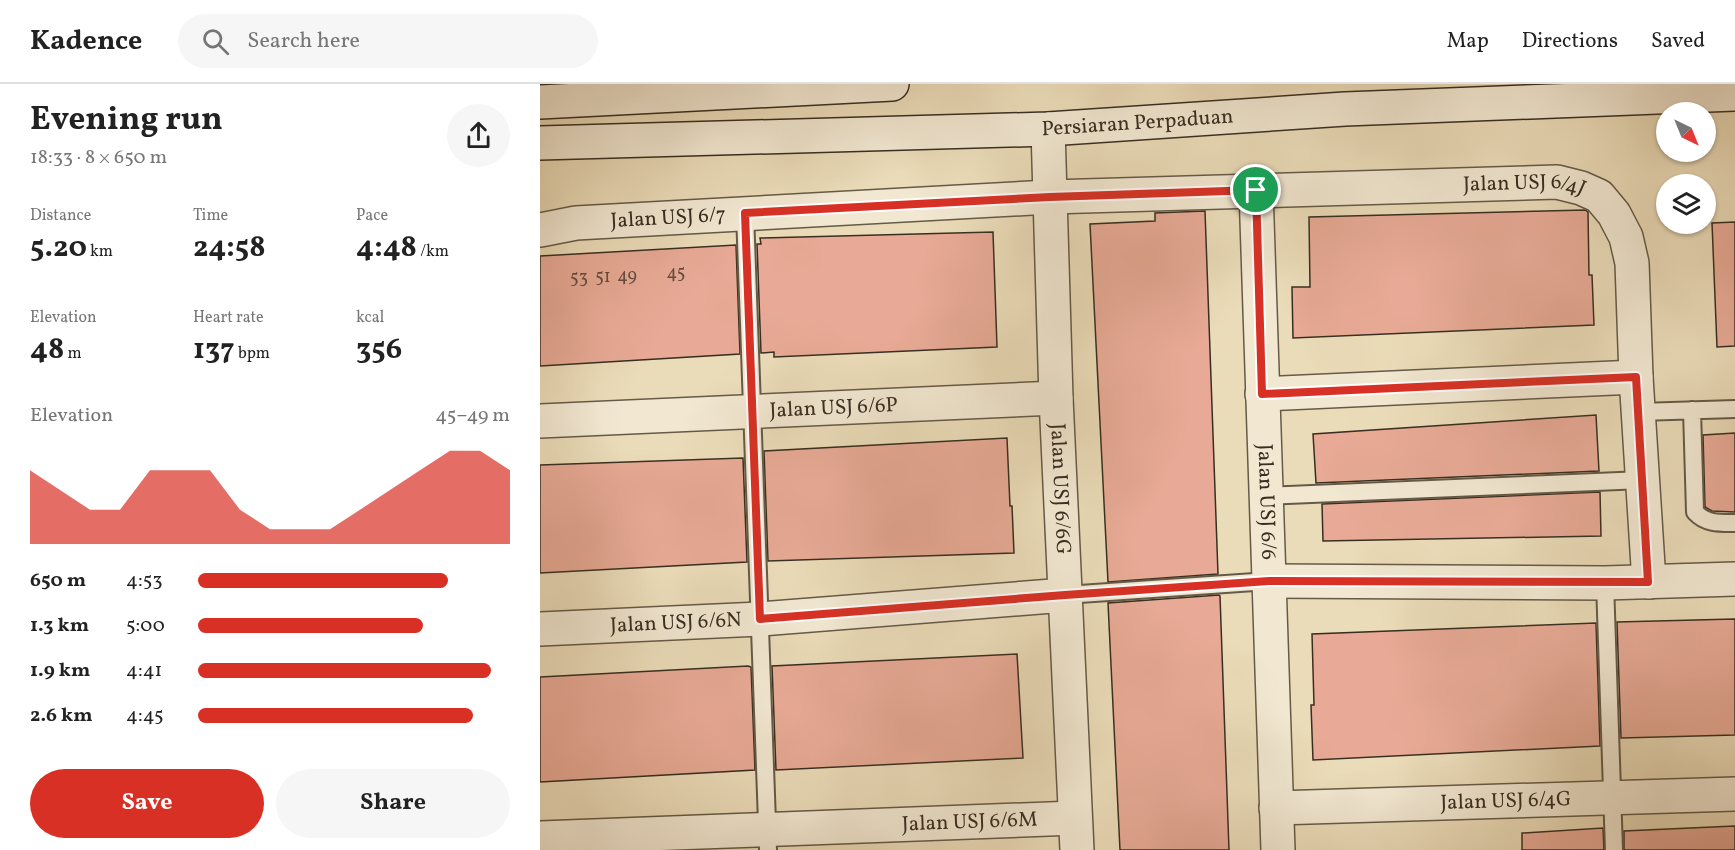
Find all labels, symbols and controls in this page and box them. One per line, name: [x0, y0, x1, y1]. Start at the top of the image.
search box: [178, 14, 598, 68]
text: Kadence: [30, 22, 142, 61]
icon: search: [199, 25, 232, 58]
text: Search here: [247, 26, 360, 57]
text: Map: [1447, 27, 1489, 56]
text: Directions: [1522, 27, 1618, 56]
text: Saved: [1651, 27, 1705, 56]
text: Evening run: [30, 98, 223, 144]
street label: Persiaran Perpaduan: [1041, 102, 1234, 144]
north arrow: [1656, 102, 1716, 162]
map controls: [1656, 102, 1716, 234]
button: share: [447, 104, 510, 167]
text: 18:33 · 8 × 650 m: [30, 144, 167, 172]
pin: [1230, 164, 1281, 215]
street label: Jalan USJ 6/4J: [1463, 167, 1591, 203]
icon: arrive: [1239, 173, 1272, 206]
button: layers: [1656, 174, 1716, 234]
street label: Jalan USJ 6/7: [610, 200, 727, 236]
text: Distance: [30, 205, 91, 227]
text: Time: [193, 205, 228, 227]
text: Pace: [356, 205, 388, 227]
text: 5.20: [30, 227, 87, 269]
text: 24:58: [193, 227, 266, 269]
text: 4:48: [356, 227, 417, 269]
text: km: [87, 241, 113, 263]
text: /km: [417, 241, 449, 263]
house number: 45: [667, 261, 685, 286]
house number: 49: [617, 264, 637, 289]
house number: 51: [595, 265, 611, 290]
house number: 53: [570, 266, 588, 291]
text: Elevation: [30, 307, 97, 329]
text: Heart rate: [193, 307, 264, 329]
text: kcal: [356, 307, 384, 329]
text: 48: [30, 329, 64, 371]
text: 137: [193, 329, 235, 371]
text: 356: [356, 329, 402, 371]
text: m: [64, 343, 82, 365]
text: bpm: [235, 343, 270, 365]
street label: Jalan USJ 6/6P: [769, 391, 898, 425]
text: Elevation: [30, 402, 113, 430]
text: 45–49 m: [435, 402, 510, 430]
street label: Jalan USJ 6/6G: [1043, 422, 1078, 555]
street label: Jalan USJ 6/6: [1250, 443, 1283, 560]
text: 650 m: [30, 567, 86, 595]
text: 4:53: [126, 567, 163, 595]
street label: Jalan USJ 6/6N: [609, 605, 742, 640]
text: 1.3 km: [30, 612, 89, 640]
text: 5:00: [126, 612, 165, 640]
text: 1.9 km: [30, 657, 90, 685]
text: 4:41: [126, 657, 162, 685]
text: 2.6 km: [30, 702, 93, 730]
text: 4:45: [126, 702, 164, 730]
button: Save: [30, 769, 264, 838]
button: Share: [276, 769, 510, 838]
street label: Jalan USJ 6/4G: [1440, 784, 1572, 817]
street label: Jalan USJ 6/6M: [901, 805, 1038, 839]

